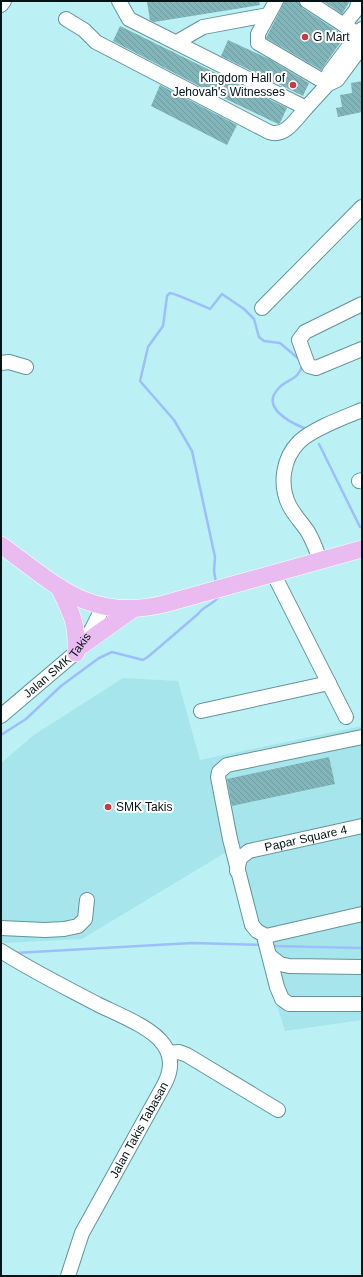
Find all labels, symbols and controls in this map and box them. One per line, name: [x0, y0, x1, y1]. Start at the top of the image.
place label: G Mart: [313, 30, 350, 44]
marker: G Mart: [300, 32, 310, 42]
place label: Kingdom Hall of Jehovah's Witnesses: [173, 71, 286, 99]
marker: Kingdom Hall of Jehovah's Witnesses: [288, 80, 298, 90]
street label: Jalan SMK Takis: [21, 630, 94, 701]
place label: SMK Takis: [116, 800, 172, 814]
marker: SMK Takis: [103, 802, 113, 812]
street label: Papar Square 4: [263, 822, 349, 854]
street label: Jalan Takis Tabasan: [107, 1080, 171, 1180]

